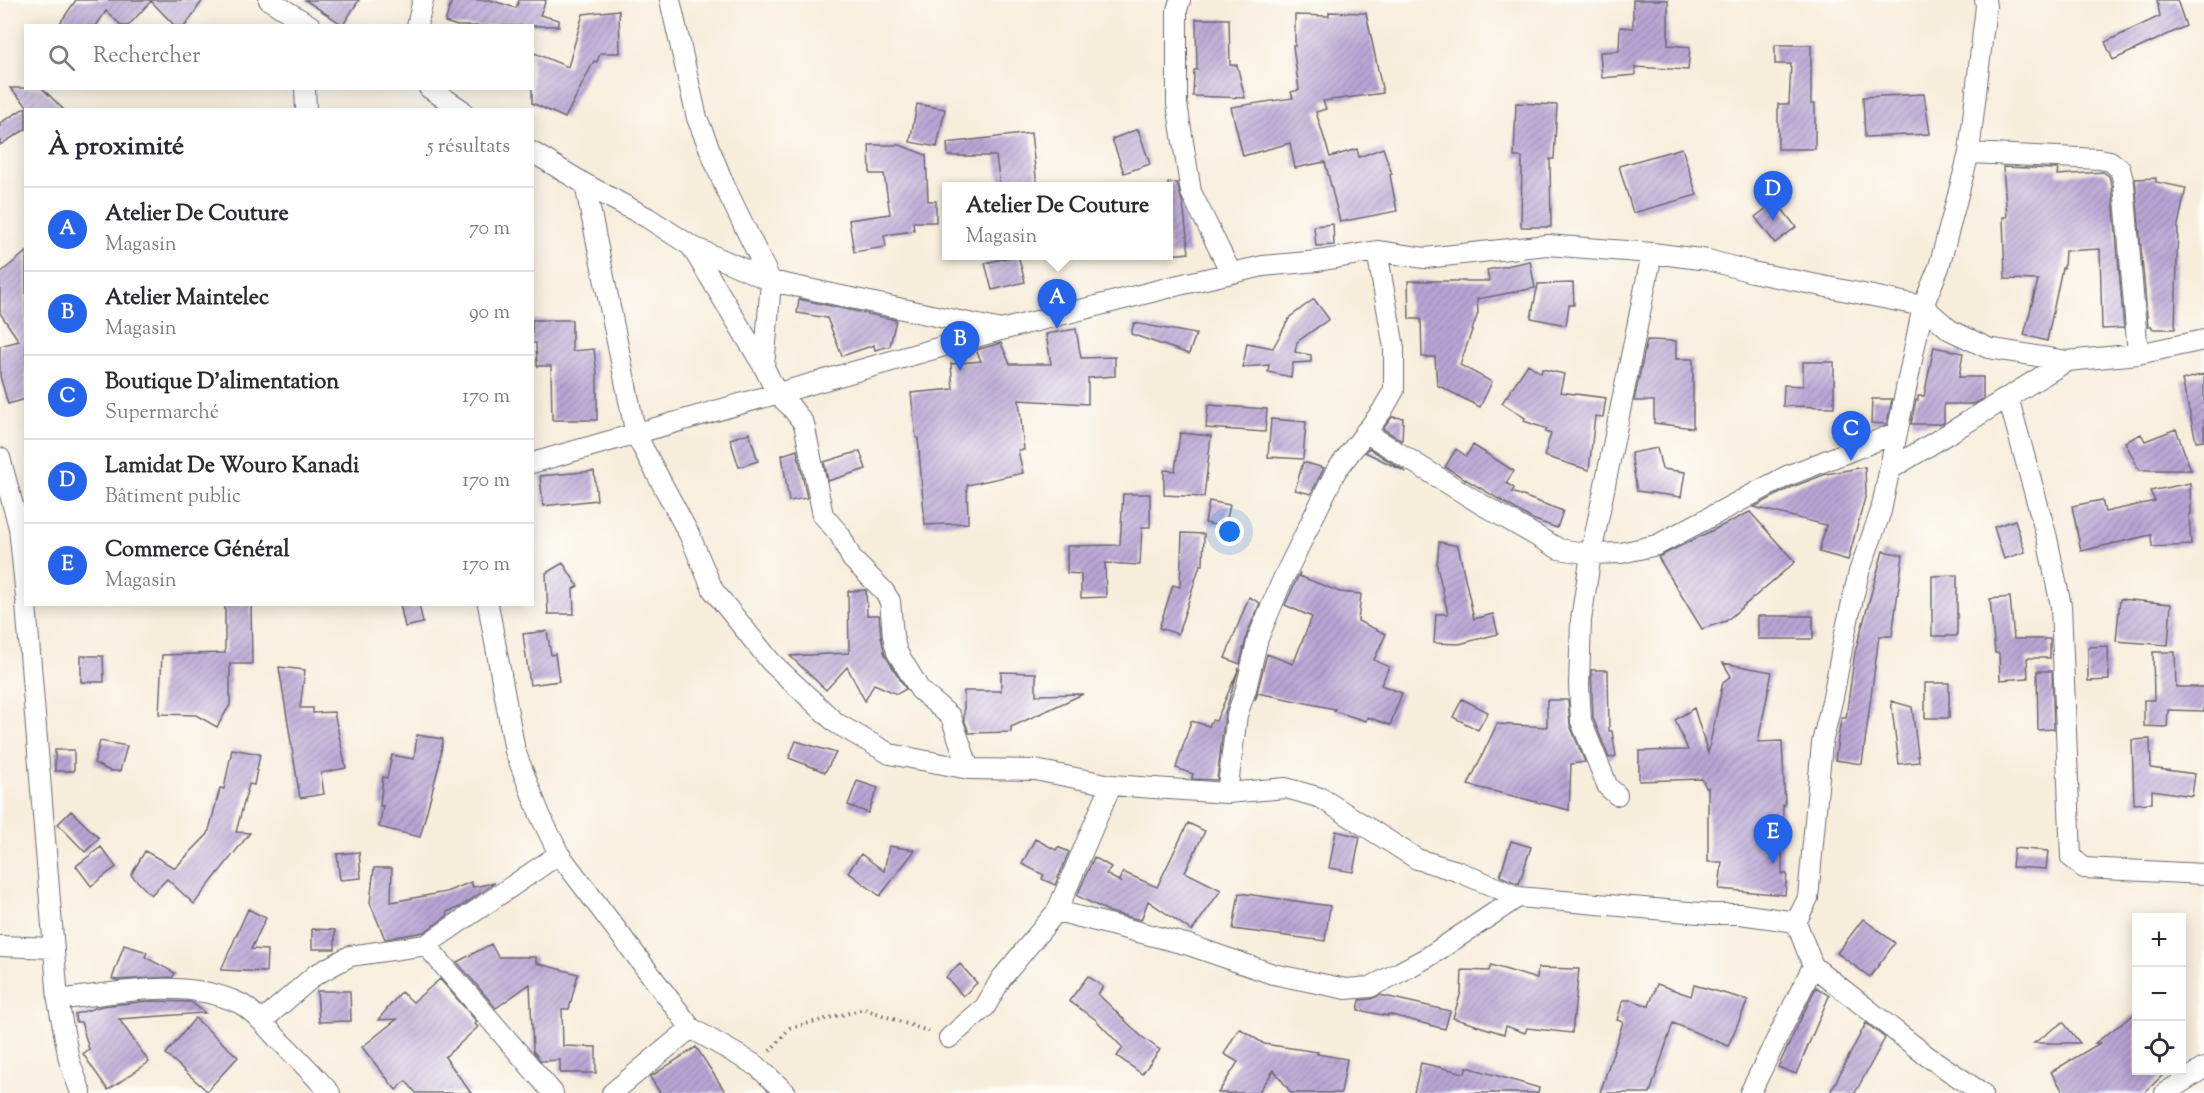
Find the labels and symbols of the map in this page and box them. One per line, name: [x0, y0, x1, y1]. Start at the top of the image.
pin: D: [1754, 172, 1792, 221]
pin: A: [1038, 280, 1076, 329]
pin: B: [940, 322, 980, 371]
pin: C: [1832, 412, 1870, 461]
your location: [1215, 517, 1244, 546]
pin: E: [1754, 814, 1792, 864]

